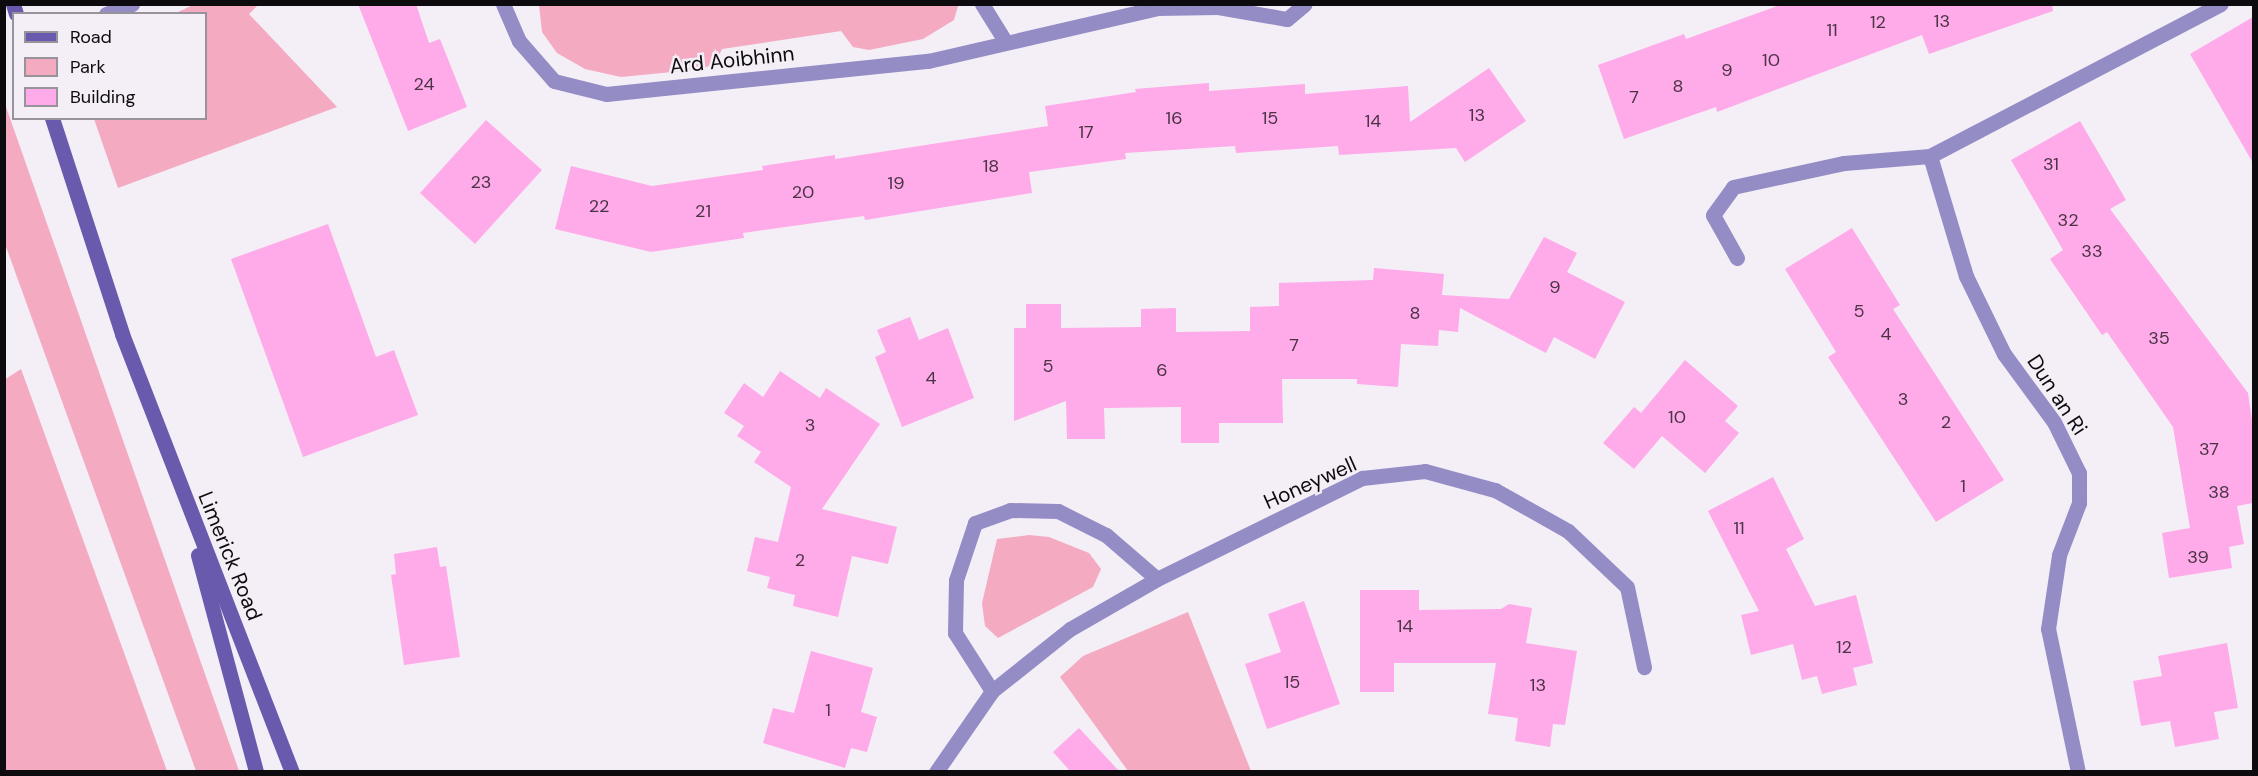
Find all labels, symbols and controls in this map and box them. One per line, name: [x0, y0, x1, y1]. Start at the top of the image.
house number: 13: [1934, 10, 1950, 32]
house number: 12: [1870, 11, 1886, 33]
legend: [12, 12, 207, 120]
house number: 11: [1826, 19, 1838, 41]
text: Road: [70, 25, 112, 49]
street label: Ard Aoibhinn: [668, 41, 796, 79]
house number: 10: [1762, 49, 1780, 71]
text: Park: [70, 55, 106, 79]
house number: 9: [1721, 59, 1733, 81]
house number: 24: [414, 73, 434, 95]
house number: 8: [1673, 75, 1683, 97]
text: Building: [70, 85, 135, 109]
house number: 7: [1629, 86, 1639, 108]
house number: 13: [1469, 104, 1485, 126]
house number: 16: [1166, 107, 1182, 129]
house number: 15: [1262, 107, 1278, 129]
house number: 14: [1365, 110, 1381, 132]
house number: 17: [1078, 121, 1094, 143]
house number: 31: [2043, 153, 2059, 175]
house number: 18: [983, 155, 999, 177]
house number: 23: [470, 171, 492, 193]
house number: 19: [888, 172, 904, 194]
house number: 20: [792, 181, 814, 203]
house number: 22: [589, 195, 609, 217]
house number: 21: [695, 200, 711, 222]
house number: 32: [2057, 209, 2079, 231]
house number: 33: [2081, 240, 2103, 262]
house number: 9: [1549, 276, 1561, 298]
house number: 5: [1854, 300, 1864, 322]
house number: 8: [1410, 302, 1420, 324]
house number: 4: [1881, 323, 1891, 345]
house number: 35: [2148, 327, 2170, 349]
house number: 7: [1289, 334, 1299, 356]
street label: Dun an Ri: [2022, 350, 2092, 440]
house number: 5: [1043, 355, 1053, 377]
house number: 6: [1156, 359, 1168, 381]
house number: 4: [926, 367, 936, 389]
house number: 3: [1898, 388, 1908, 410]
house number: 10: [1668, 406, 1686, 428]
house number: 2: [1941, 411, 1951, 433]
house number: 3: [805, 414, 815, 436]
house number: 37: [2199, 438, 2219, 460]
street label: Honeywell: [1260, 451, 1360, 515]
house number: 1: [1960, 475, 1966, 497]
house number: 38: [2208, 481, 2230, 503]
street label: Limerick Road: [193, 488, 267, 624]
house number: 11: [1733, 517, 1745, 539]
house number: 39: [2187, 546, 2209, 568]
house number: 2: [795, 549, 805, 571]
house number: 14: [1397, 615, 1413, 637]
house number: 12: [1836, 636, 1852, 658]
house number: 15: [1284, 671, 1300, 693]
house number: 13: [1530, 674, 1546, 696]
house number: 1: [825, 699, 831, 721]

